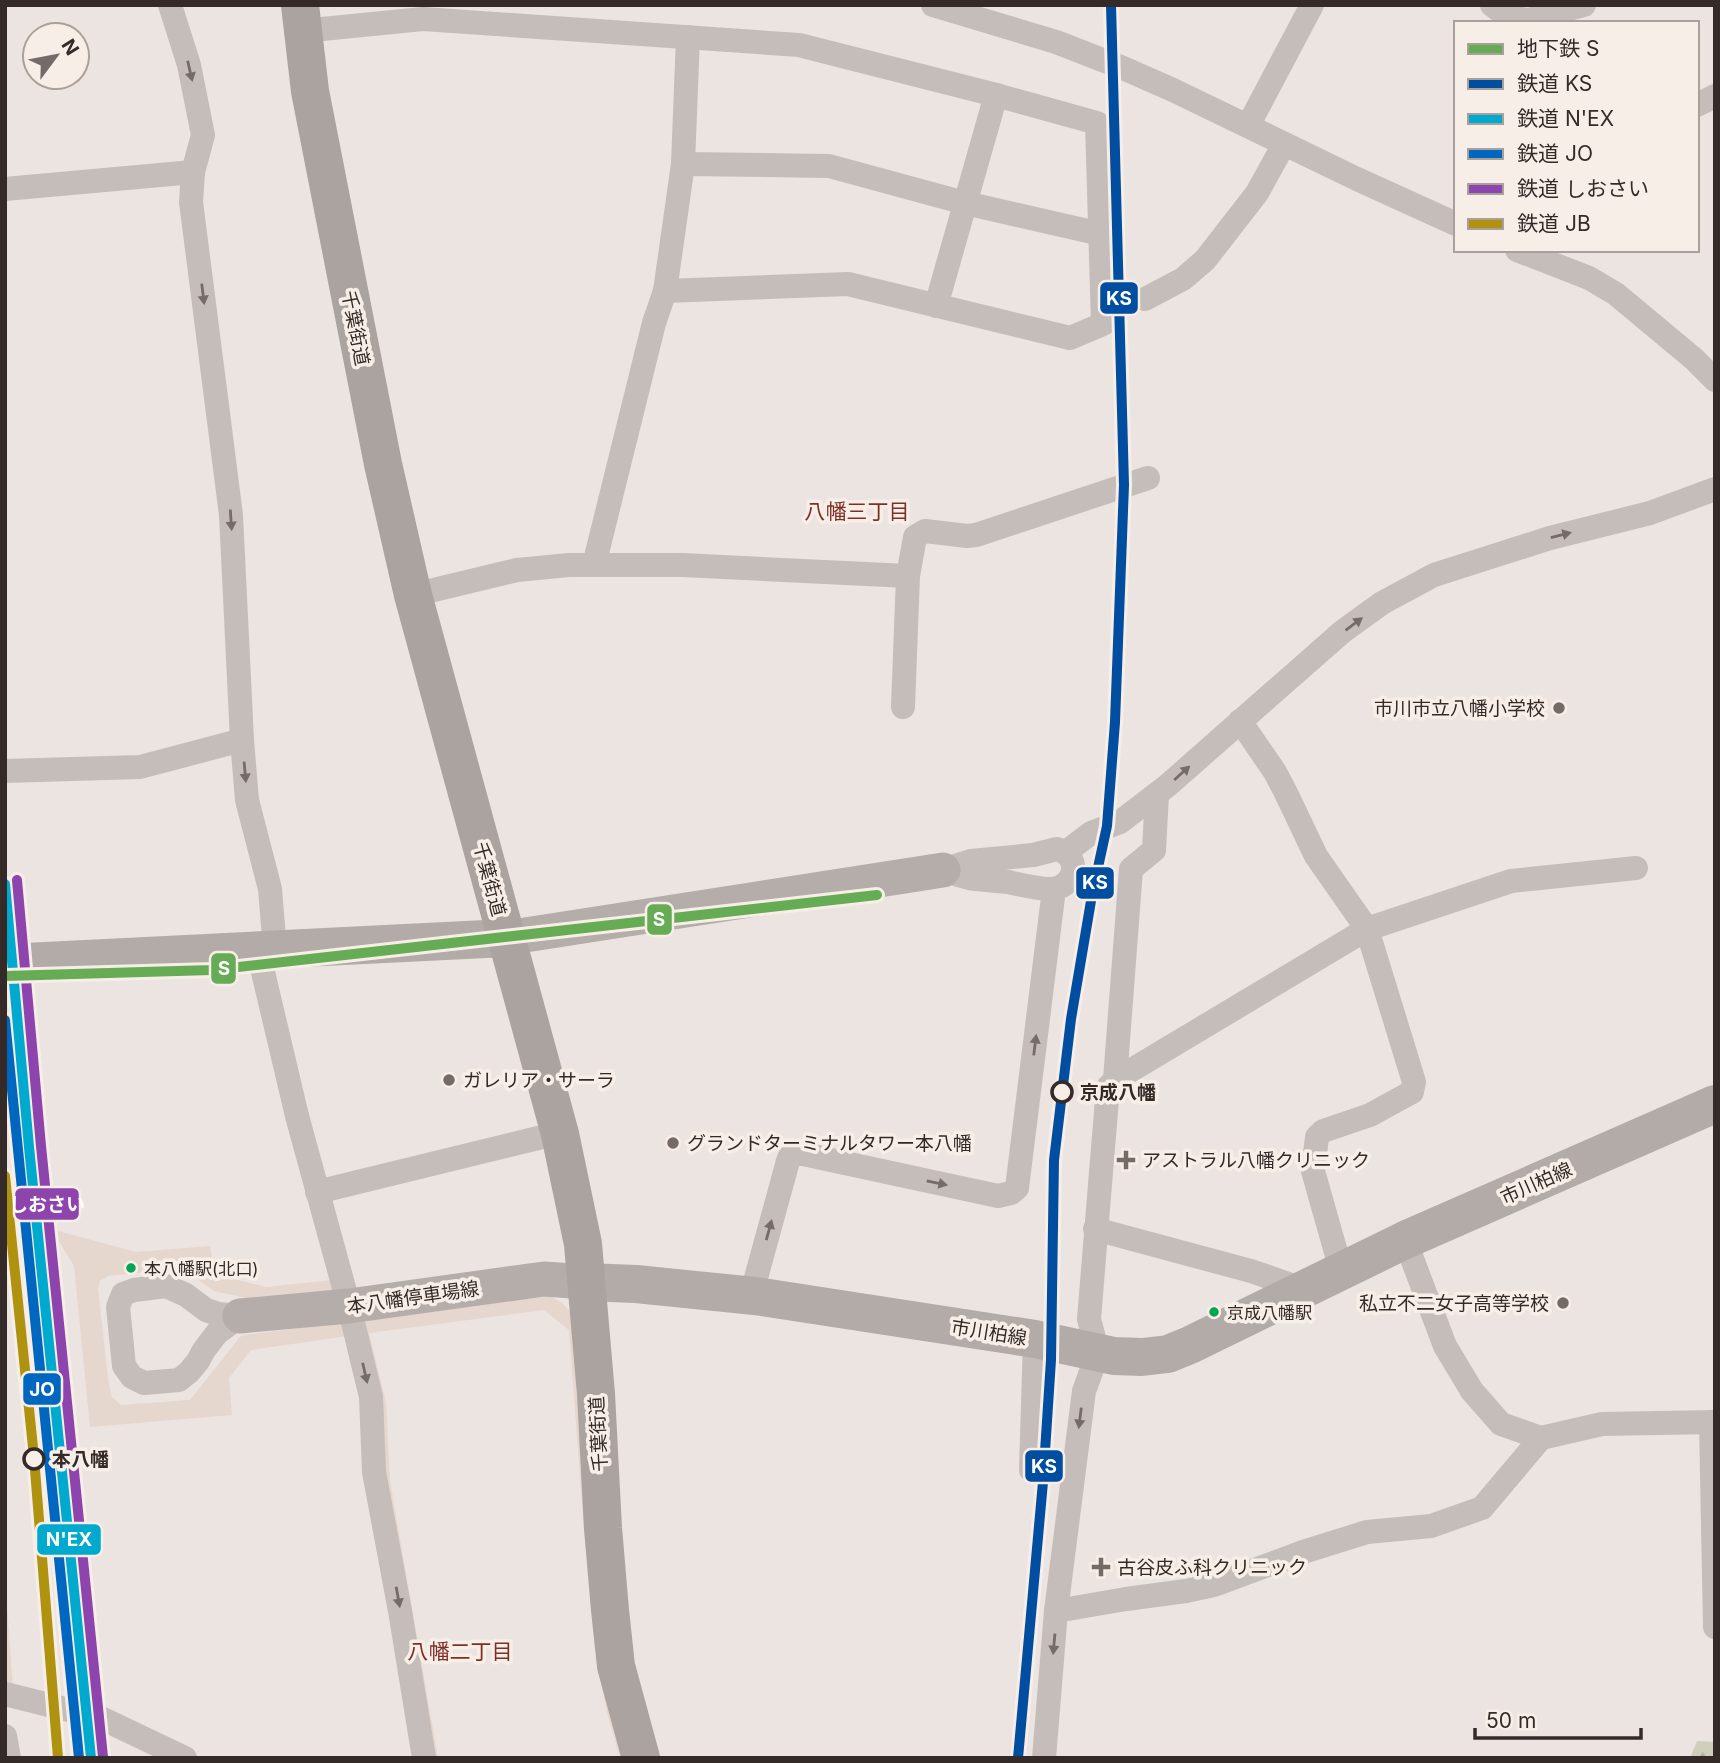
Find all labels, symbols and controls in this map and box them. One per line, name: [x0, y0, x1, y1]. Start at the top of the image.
north arrow: [21, 21, 91, 91]
legend: [1454, 21, 1699, 252]
text: N: [56, 35, 84, 59]
text: 地下鉄 S: [1517, 36, 1599, 61]
one-way arrow: [184, 60, 195, 82]
text: 鉄道 KS: [1517, 71, 1592, 96]
text: 鉄道 N'EX: [1517, 106, 1614, 131]
text: 鉄道 JO: [1517, 141, 1593, 166]
text: 鉄道 しおさい: [1517, 176, 1649, 201]
text: 鉄道 JB: [1517, 211, 1591, 236]
line badge: KS: [1099, 281, 1139, 315]
one-way arrow: [198, 284, 209, 306]
text: KS: [1106, 287, 1132, 310]
street label: 千葉街道: [337, 289, 374, 368]
district label: 八幡三丁目: [805, 499, 910, 524]
one-way arrow: [226, 509, 237, 531]
one-way arrow: [1550, 529, 1572, 540]
one-way arrow: [1344, 616, 1362, 631]
place label: 市川市立八幡小学校: [1374, 697, 1545, 720]
marker: 市川市立八幡小学校: [1551, 700, 1567, 716]
one-way arrow: [240, 761, 251, 783]
one-way arrow: [1173, 765, 1191, 781]
street label: 千葉街道: [469, 839, 510, 919]
line badge: KS: [1075, 866, 1115, 900]
text: KS: [1082, 871, 1108, 894]
line badge: S: [646, 903, 673, 936]
text: S: [653, 908, 665, 931]
line badge: S: [210, 952, 237, 985]
text: S: [218, 957, 230, 980]
one-way arrow: [1030, 1034, 1041, 1056]
place label: ガレリア・サーラ: [463, 1069, 615, 1092]
marker: ガレリア・サーラ: [441, 1072, 457, 1088]
marker: 京成八幡: [1051, 1081, 1073, 1103]
place label: 京成八幡: [1080, 1081, 1156, 1104]
place label: グランドターミナルタワー本八幡: [687, 1132, 972, 1155]
marker: グランドターミナルタワー本八幡: [665, 1135, 681, 1151]
place label: アストラル八幡クリニック: [1142, 1149, 1370, 1172]
marker: アストラル八幡クリニック: [1116, 1150, 1136, 1170]
street label: 市川柏線: [1497, 1157, 1576, 1209]
one-way arrow: [926, 1177, 948, 1188]
line badge: しおさい: [14, 1187, 80, 1221]
text: しおさい: [9, 1193, 85, 1216]
one-way arrow: [764, 1219, 774, 1240]
place label: 本八幡駅(北口): [144, 1259, 258, 1279]
marker: 本八幡駅(北口): [124, 1261, 138, 1275]
street label: 本八幡停車場線: [346, 1277, 481, 1318]
place label: 私立不二女子高等学校: [1359, 1292, 1549, 1315]
marker: 私立不二女子高等学校: [1555, 1295, 1571, 1311]
place label: 京成八幡駅: [1227, 1303, 1312, 1323]
marker: 京成八幡駅: [1207, 1305, 1221, 1319]
street label: 市川柏線: [950, 1315, 1028, 1350]
one-way arrow: [360, 1362, 371, 1384]
line badge: JO: [22, 1372, 62, 1406]
text: JO: [29, 1378, 55, 1401]
street label: 千葉街道: [585, 1395, 612, 1473]
one-way arrow: [1075, 1407, 1086, 1429]
marker: 本八幡: [23, 1448, 45, 1470]
place label: 本八幡: [52, 1448, 109, 1471]
line badge: KS: [1024, 1449, 1064, 1483]
text: KS: [1031, 1455, 1057, 1478]
line badge: N'EX: [36, 1523, 102, 1556]
text: N'EX: [46, 1528, 92, 1551]
place label: 古谷皮ふ科クリニック: [1117, 1556, 1307, 1579]
marker: 古谷皮ふ科クリニック: [1091, 1557, 1111, 1577]
one-way arrow: [392, 1586, 403, 1608]
one-way arrow: [1048, 1633, 1059, 1655]
district label: 八幡二丁目: [408, 1639, 513, 1664]
scale bar: [1475, 1696, 1641, 1740]
text: 50 m: [1486, 1708, 1536, 1733]

